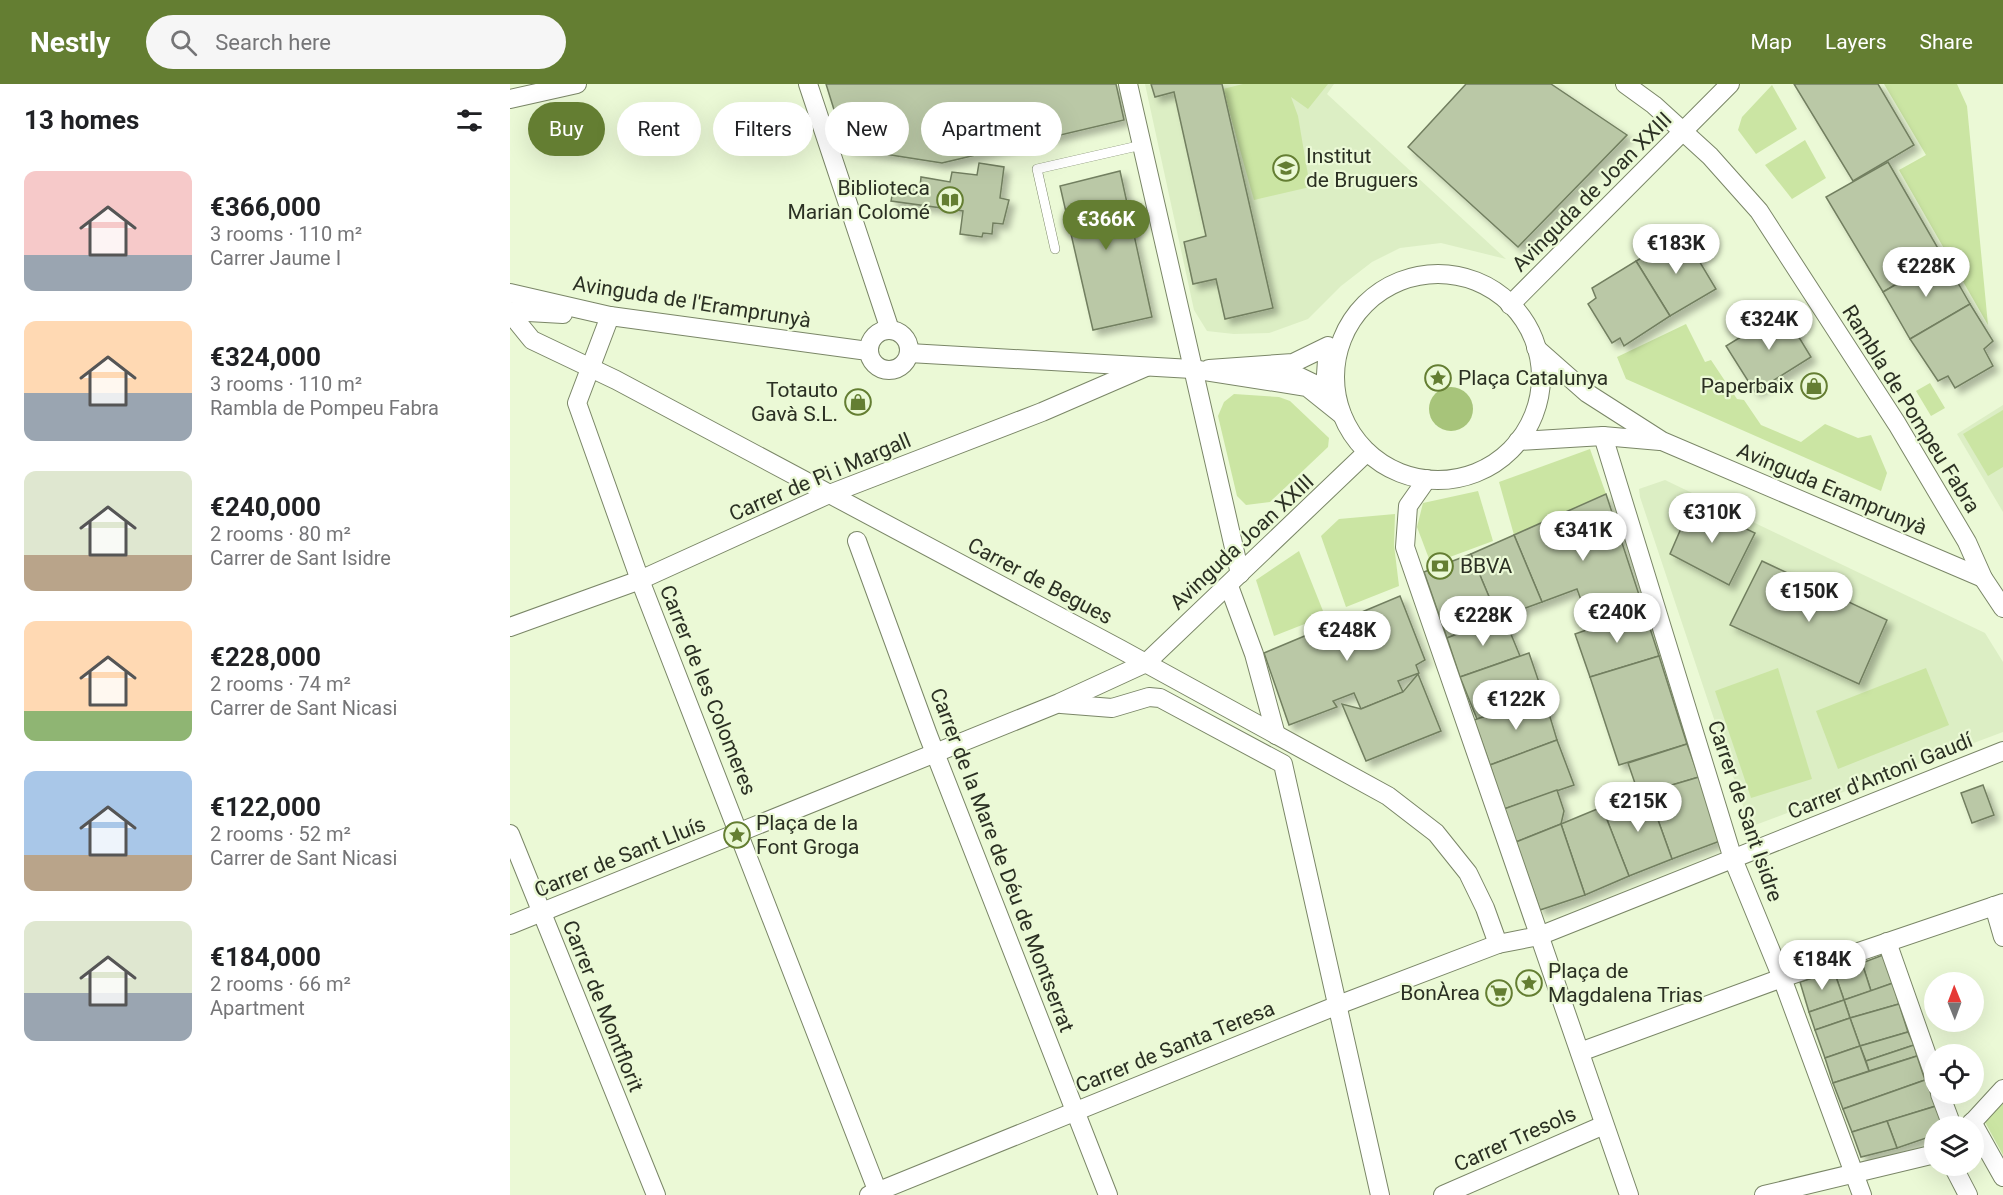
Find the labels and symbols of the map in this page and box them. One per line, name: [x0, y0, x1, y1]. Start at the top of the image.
street label: Avinguda de Joan XXIII: [1507, 107, 1677, 277]
place label: Institut de Bruguers: [1306, 144, 1418, 192]
school or university icon: Institut de Bruguers: [1271, 153, 1301, 183]
place label: Biblioteca Marian Colomé: [788, 176, 930, 224]
library icon: Biblioteca Marian Colomé: [935, 185, 965, 215]
pin: €366K: [1064, 200, 1148, 251]
pin: €183K: [1634, 224, 1718, 275]
pin: €228K: [1884, 247, 1968, 298]
street label: Avinguda de l'Eramprunyà: [571, 271, 813, 333]
pin: €324K: [1727, 300, 1811, 351]
street label: Rambla de Pompeu Fabra: [1837, 301, 1985, 517]
place icon: Plaça Catalunya: [1423, 363, 1453, 393]
place label: Plaça Catalunya: [1458, 366, 1608, 390]
shop icon: Paperbaix: [1799, 371, 1829, 401]
place label: Paperbaix: [1701, 374, 1794, 398]
place label: Totauto Gavà S.L.: [751, 378, 838, 426]
shop icon: Totauto Gavà S.L.: [843, 387, 873, 417]
street label: Carrer de Pi i Margall: [726, 428, 914, 526]
street label: Avinguda Eramprunyà: [1734, 438, 1930, 540]
street label: Avinguda Joan XXIII: [1165, 469, 1319, 615]
pin: €310K: [1670, 493, 1754, 544]
pin: €341K: [1541, 511, 1625, 562]
street label: Carrer de Begues: [964, 533, 1116, 629]
bank icon: BBVA: [1425, 551, 1455, 581]
place label: BBVA: [1460, 554, 1513, 578]
pin: €150K: [1767, 572, 1851, 623]
street label: Carrer de les Colomeres: [655, 582, 761, 798]
pin: €240K: [1575, 593, 1659, 644]
pin: €228K: [1441, 596, 1525, 647]
pin: €248K: [1305, 611, 1389, 662]
pin: €122K: [1474, 680, 1558, 731]
street label: Carrer de la Mare de Déu de Montserrat: [925, 685, 1079, 1035]
street label: Carrer de Sant Isidre: [1703, 717, 1787, 905]
street label: Carrer d'Antoni Gaudí: [1784, 728, 1977, 824]
pin: €215K: [1596, 782, 1680, 833]
place label: Plaça de la Font Groga: [756, 811, 859, 859]
street label: Carrer de Sant Lluís: [531, 812, 709, 902]
place icon: Plaça de la Font Groga: [722, 820, 752, 850]
street label: Carrer de Montflorit: [558, 917, 648, 1095]
pin: €184K: [1780, 940, 1864, 991]
place label: Plaça de Magdalena Trias: [1548, 959, 1703, 1007]
place icon: Plaça de Magdalena Trias: [1514, 968, 1544, 998]
north arrow: [1924, 972, 1984, 1032]
supermarket icon: BonÀrea: [1484, 978, 1514, 1008]
place label: BonÀrea: [1400, 981, 1480, 1005]
street label: Carrer de Santa Teresa: [1072, 996, 1278, 1098]
street label: Carrer Tresols: [1450, 1101, 1580, 1177]

